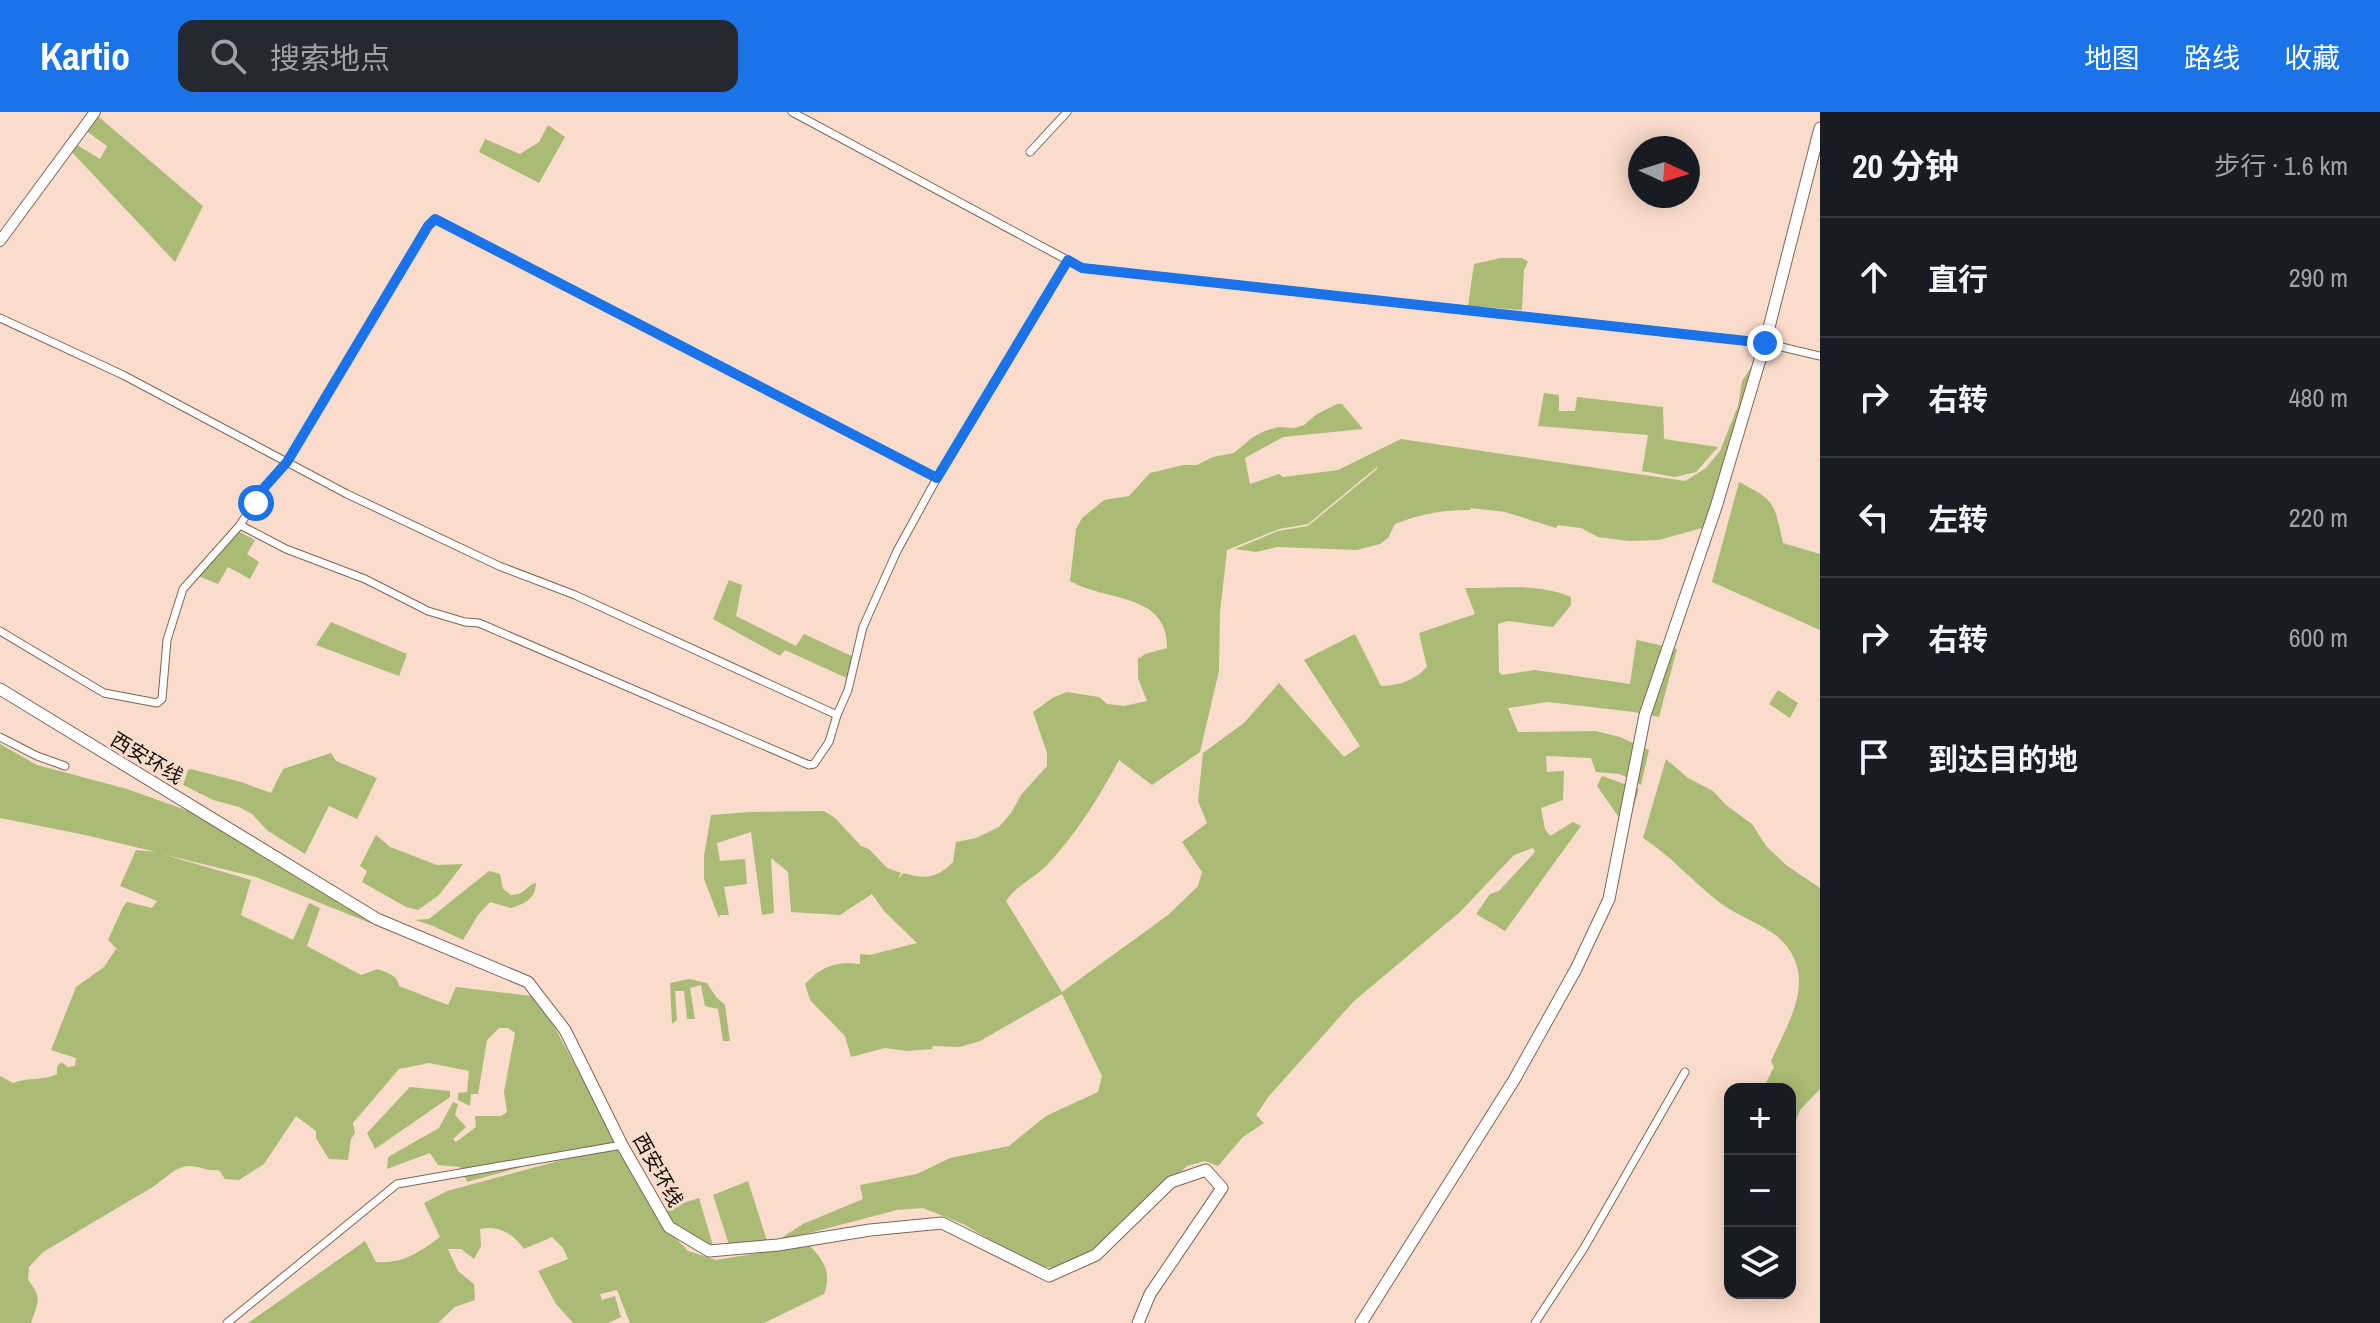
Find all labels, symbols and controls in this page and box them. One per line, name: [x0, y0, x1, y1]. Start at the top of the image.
search box: [178, 20, 738, 92]
text: Kartio: [40, 31, 130, 82]
icon: search: [206, 34, 250, 78]
text: 搜索地点: [270, 38, 390, 78]
text: 地图: [2084, 39, 2140, 77]
text: 路线: [2184, 39, 2240, 77]
text: 收藏: [2284, 39, 2340, 77]
north arrow: [1628, 136, 1700, 208]
text: 20 分钟: [1852, 143, 1959, 189]
text: 步行 · 1.6 km: [2214, 148, 2348, 183]
icon: ahead: [1852, 255, 1896, 299]
text: 直行: [1928, 259, 1988, 299]
text: 290 m: [2289, 260, 2348, 295]
route end: [1747, 325, 1783, 361]
icon: right: [1852, 375, 1896, 419]
text: 右转: [1928, 379, 1988, 419]
text: 480 m: [2289, 380, 2348, 415]
route start: [238, 485, 274, 521]
icon: left: [1852, 495, 1896, 539]
text: 左转: [1928, 499, 1988, 539]
text: 220 m: [2289, 500, 2348, 535]
icon: right: [1852, 615, 1896, 659]
text: 右转: [1928, 619, 1988, 659]
text: 600 m: [2289, 620, 2348, 655]
street label: 西安环线: [106, 725, 188, 790]
icon: arrive: [1852, 735, 1896, 779]
text: 到达目的地: [1928, 739, 2078, 779]
map controls: [1724, 1083, 1796, 1299]
button: +: [1724, 1083, 1796, 1155]
street label: 西安环线: [627, 1128, 690, 1211]
button: −: [1724, 1155, 1796, 1227]
button: layers: [1724, 1227, 1796, 1299]

